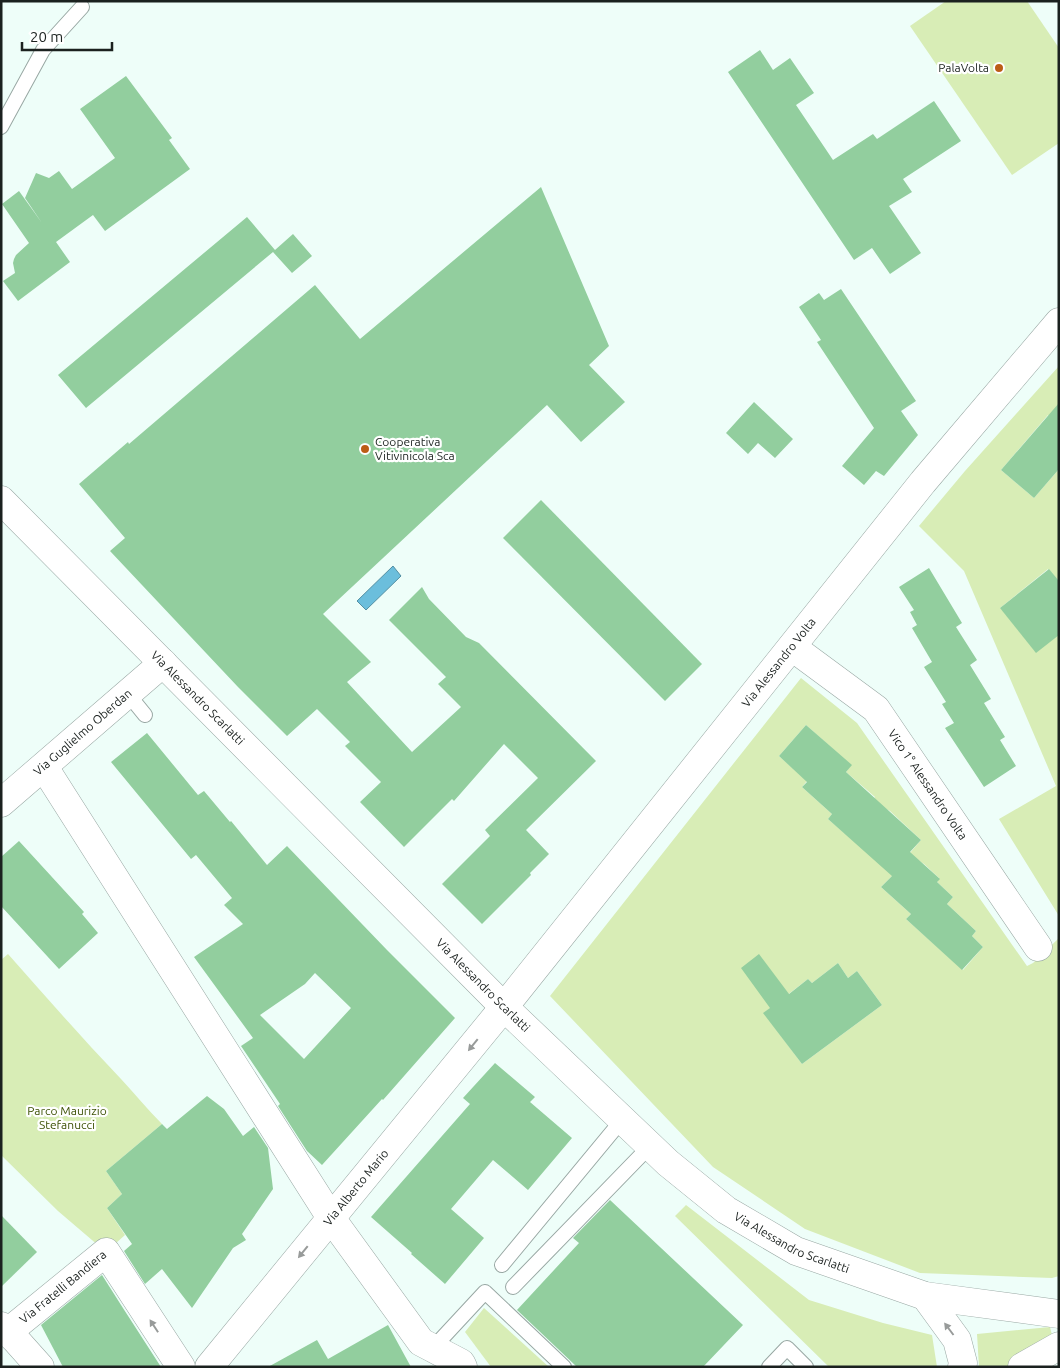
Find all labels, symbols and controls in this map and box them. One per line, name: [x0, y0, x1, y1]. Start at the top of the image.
scale bar: [22, 20, 112, 52]
text: 20 m: [30, 28, 63, 45]
place label: PalaVolta: [938, 61, 989, 74]
marker: PalaVolta: [993, 62, 1005, 74]
place label: Cooperativa Vitivinicola Sca: [375, 435, 455, 462]
marker: Cooperativa Vitivinicola Sca: [359, 443, 371, 455]
street label: Via Alessandro Volta: [739, 615, 818, 710]
street label: Via Alessandro Scarlatti: [149, 648, 247, 747]
street label: Via Guglielmo Oberdan: [31, 686, 134, 778]
street label: Vico 1° Alessandro Volta: [886, 727, 970, 842]
street label: Via Alessandro Scarlatti: [434, 936, 533, 1034]
one-way arrow: [467, 1038, 478, 1051]
park label: Parco Maurizio Stefanucci: [27, 1104, 107, 1131]
street label: Via Alberto Mario: [321, 1147, 391, 1228]
street label: Via Alessandro Scarlatti: [732, 1209, 851, 1275]
one-way arrow: [298, 1245, 309, 1258]
street label: Via Fratelli Bandiera: [17, 1248, 109, 1326]
one-way arrow: [149, 1319, 159, 1333]
one-way arrow: [944, 1322, 954, 1336]

